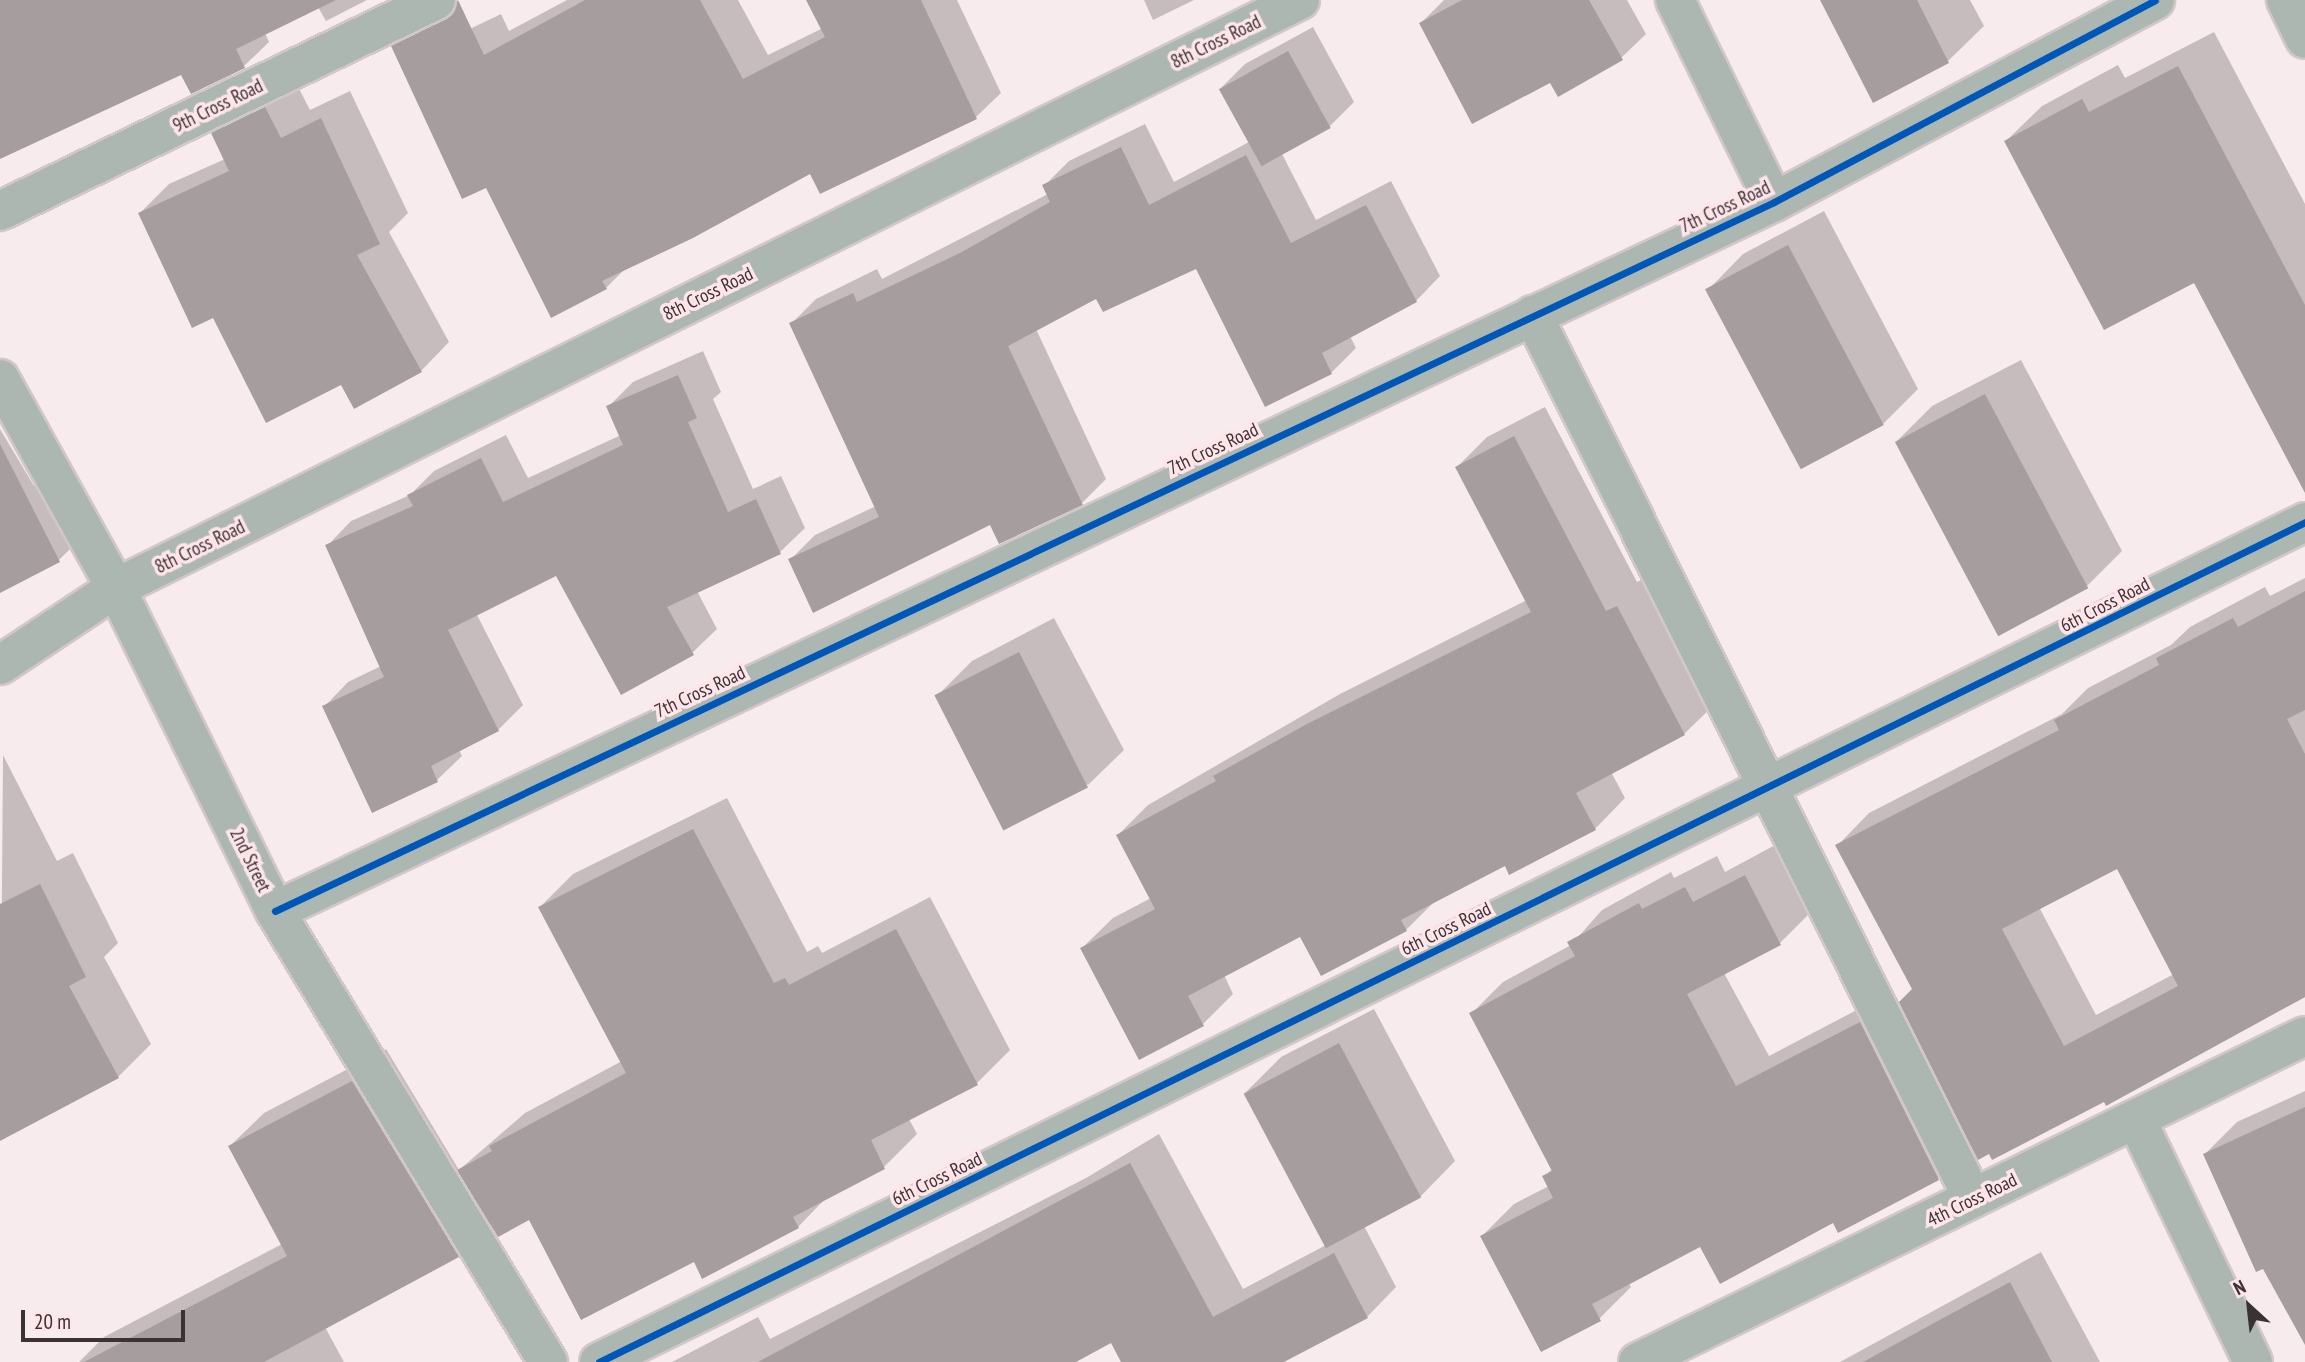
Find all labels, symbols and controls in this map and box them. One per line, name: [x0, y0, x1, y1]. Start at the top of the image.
street label: 8th Cross Road: [1167, 10, 1265, 74]
street label: 9th Cross Road: [169, 74, 267, 138]
street label: 7th Cross Road: [1676, 176, 1774, 238]
street label: 8th Cross Road: [659, 262, 757, 326]
street label: 7th Cross Road: [1164, 418, 1262, 480]
street label: 8th Cross Road: [151, 515, 249, 579]
street label: 6th Cross Road: [2056, 573, 2154, 637]
street label: 7th Cross Road: [651, 661, 749, 723]
street label: 2nd Street: [225, 824, 275, 896]
street label: 6th Cross Road: [1397, 897, 1495, 961]
street label: 6th Cross Road: [888, 1147, 986, 1211]
street label: 4th Cross Road: [1923, 1168, 2021, 1232]
north arrow: [2214, 1271, 2284, 1341]
text: N: [2229, 1274, 2249, 1300]
scale bar: [24, 1296, 189, 1340]
text: 20 m: [34, 1308, 71, 1335]

